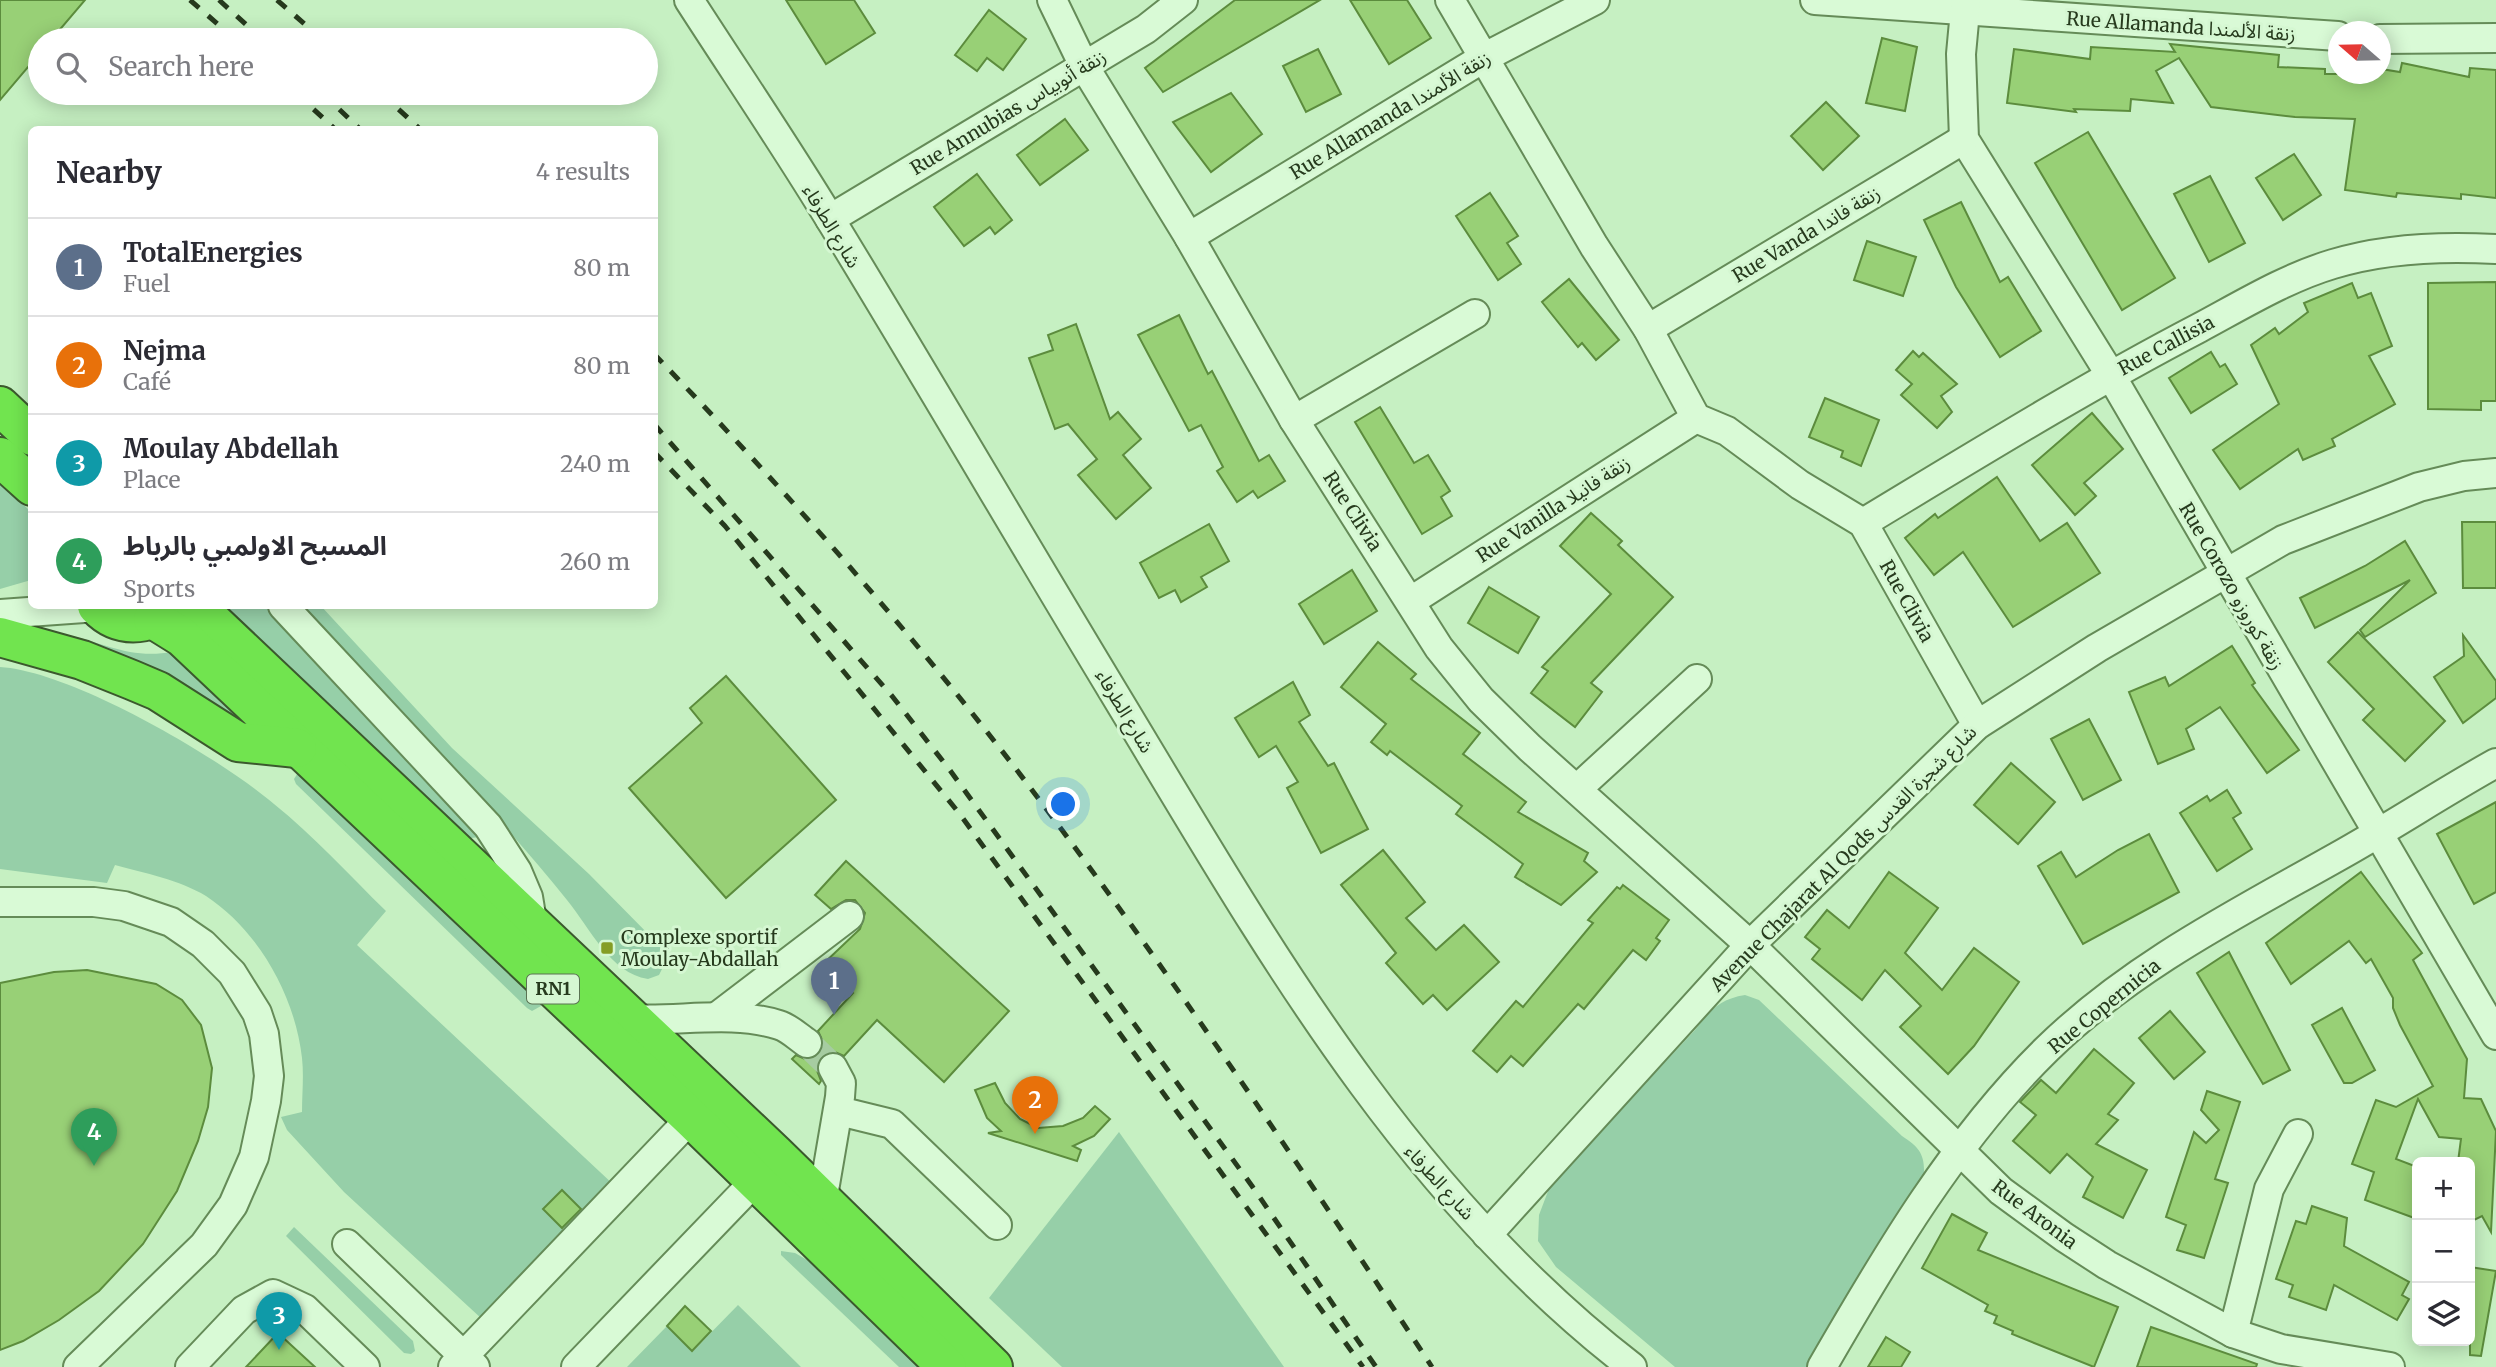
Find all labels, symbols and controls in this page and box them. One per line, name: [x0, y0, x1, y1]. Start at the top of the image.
street label: Rue Allamanda زنقة الألمندا: [2065, 6, 2297, 46]
north arrow: [2328, 21, 2391, 84]
search box: [28, 28, 658, 105]
street label: Rue Annubias زنقة أنوبياس: [906, 44, 1110, 180]
street label: Rue Allamanda زنقة الألمندا: [1285, 45, 1495, 185]
icon: search: [52, 48, 90, 86]
text: Search here: [108, 50, 254, 83]
text: Nearby: [56, 153, 162, 191]
text: 4 results: [536, 157, 630, 186]
street label: شارع الطرفاء: [796, 180, 866, 273]
street label: Rue Vanda زنقة فاندا: [1728, 180, 1884, 288]
text: TotalEnergies: [123, 236, 303, 269]
text: 1: [74, 253, 84, 282]
text: 80 m: [573, 253, 630, 282]
text: Fuel: [123, 269, 170, 298]
street label: Rue Callisia: [2114, 310, 2218, 380]
text: Nejma: [123, 334, 206, 367]
text: 2: [72, 351, 86, 380]
text: 80 m: [573, 351, 630, 380]
text: Café: [123, 367, 171, 396]
text: Moulay Abdellah: [123, 432, 339, 465]
text: 3: [72, 449, 86, 478]
text: 240 m: [560, 449, 630, 478]
street label: Rue Vanilla زنقة فانيلا: [1472, 450, 1634, 568]
text: Place: [123, 465, 180, 494]
street label: Rue Clivia: [1318, 467, 1388, 555]
street label: Rue Corozo زنقة كوروزو: [2174, 498, 2290, 674]
text: المسبح الاولمبي بالرباط: [123, 529, 387, 562]
text: 4: [72, 547, 86, 576]
text: 260 m: [560, 547, 630, 576]
street label: Rue Clivia: [1875, 556, 1939, 646]
text: Sports: [123, 574, 195, 603]
street label: شارع الطرفاء: [1089, 665, 1159, 758]
street label: Avenue Chajarat Al Qods شارع شجرة القدس: [1704, 720, 1983, 998]
your location: [1046, 787, 1080, 821]
place label: Complexe sportif Moulay-Abdallah: [621, 925, 779, 971]
marker: Complexe sportif Moulay-Abdallah: [599, 940, 615, 956]
street label: Rue Copernicia: [2043, 953, 2165, 1059]
pin: 1: [811, 957, 857, 1015]
road number: RN1: [527, 974, 579, 1004]
pin: 2: [1012, 1076, 1058, 1134]
pin: 4: [71, 1108, 117, 1166]
street label: شارع الطرفاء: [1398, 1139, 1480, 1226]
map controls: [2412, 1157, 2475, 1346]
button: +: [2412, 1157, 2475, 1220]
street label: Rue Aronia: [1988, 1174, 2082, 1254]
button: −: [2412, 1220, 2475, 1283]
button: layers: [2412, 1283, 2475, 1346]
pin: 3: [256, 1292, 302, 1350]

